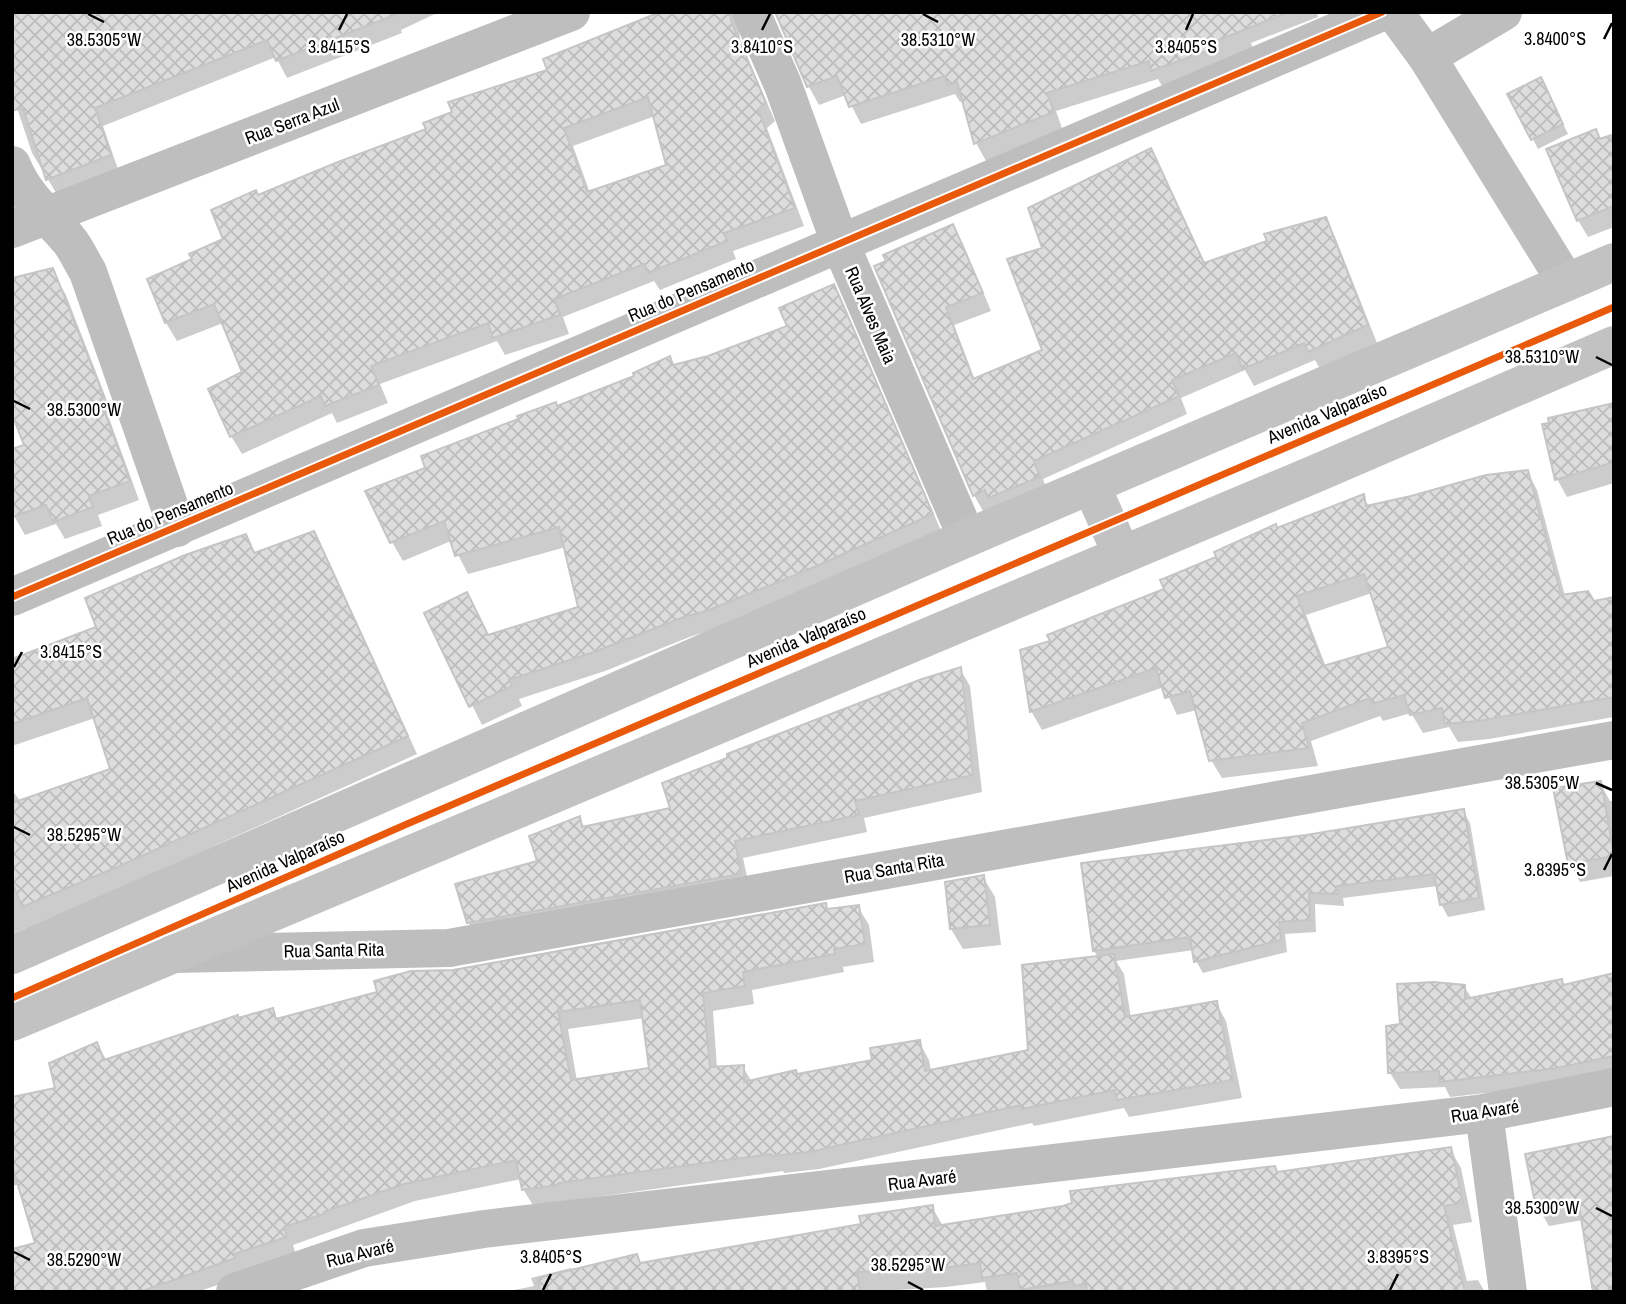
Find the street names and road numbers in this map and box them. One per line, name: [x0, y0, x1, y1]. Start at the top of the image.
street label: Rua Serra Azul: [241, 92, 343, 150]
street label: Rua do Pensamento: [624, 252, 758, 328]
street label: Rua Alves Maia: [839, 263, 903, 367]
street label: Avenida Valparaíso: [1263, 377, 1391, 450]
street label: Rua do Pensamento: [103, 475, 237, 551]
street label: Avenida Valparaíso: [742, 601, 870, 674]
street label: Avenida Valparaíso: [221, 824, 348, 899]
street label: Rua Santa Rita: [842, 847, 946, 889]
street label: Rua Santa Rita: [283, 937, 385, 963]
street label: Rua Avaré: [1449, 1093, 1521, 1129]
street label: Rua Avaré: [886, 1163, 958, 1197]
street label: Rua Avaré: [324, 1233, 396, 1273]

